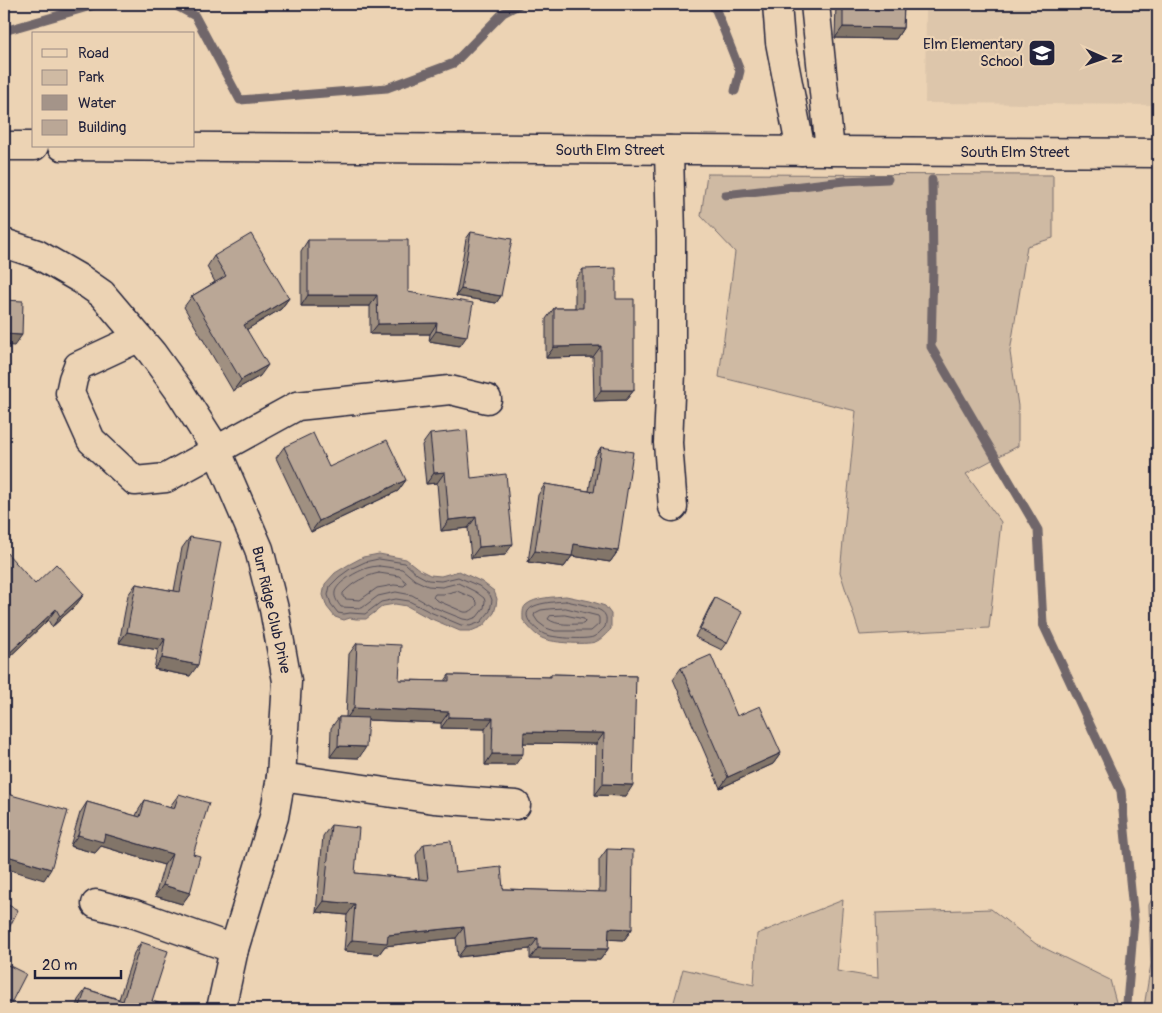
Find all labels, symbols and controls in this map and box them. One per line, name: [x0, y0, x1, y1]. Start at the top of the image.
legend: [32, 32, 195, 148]
north arrow: [1080, 32, 1130, 82]
place label: Elm Elementary School: [923, 35, 1024, 71]
school or university icon: Elm Elementary School: [1027, 38, 1057, 68]
text: Road: [78, 44, 109, 63]
text: N: [1108, 53, 1125, 63]
text: Park: [78, 68, 105, 87]
text: Water: [78, 94, 117, 113]
text: Building: [78, 118, 126, 137]
street label: South Elm Street: [555, 141, 666, 160]
street label: South Elm Street: [960, 143, 1071, 162]
street label: Burr Ridge Club Drive: [247, 545, 295, 676]
scale bar: [35, 948, 121, 980]
text: 20 m: [42, 956, 77, 975]

